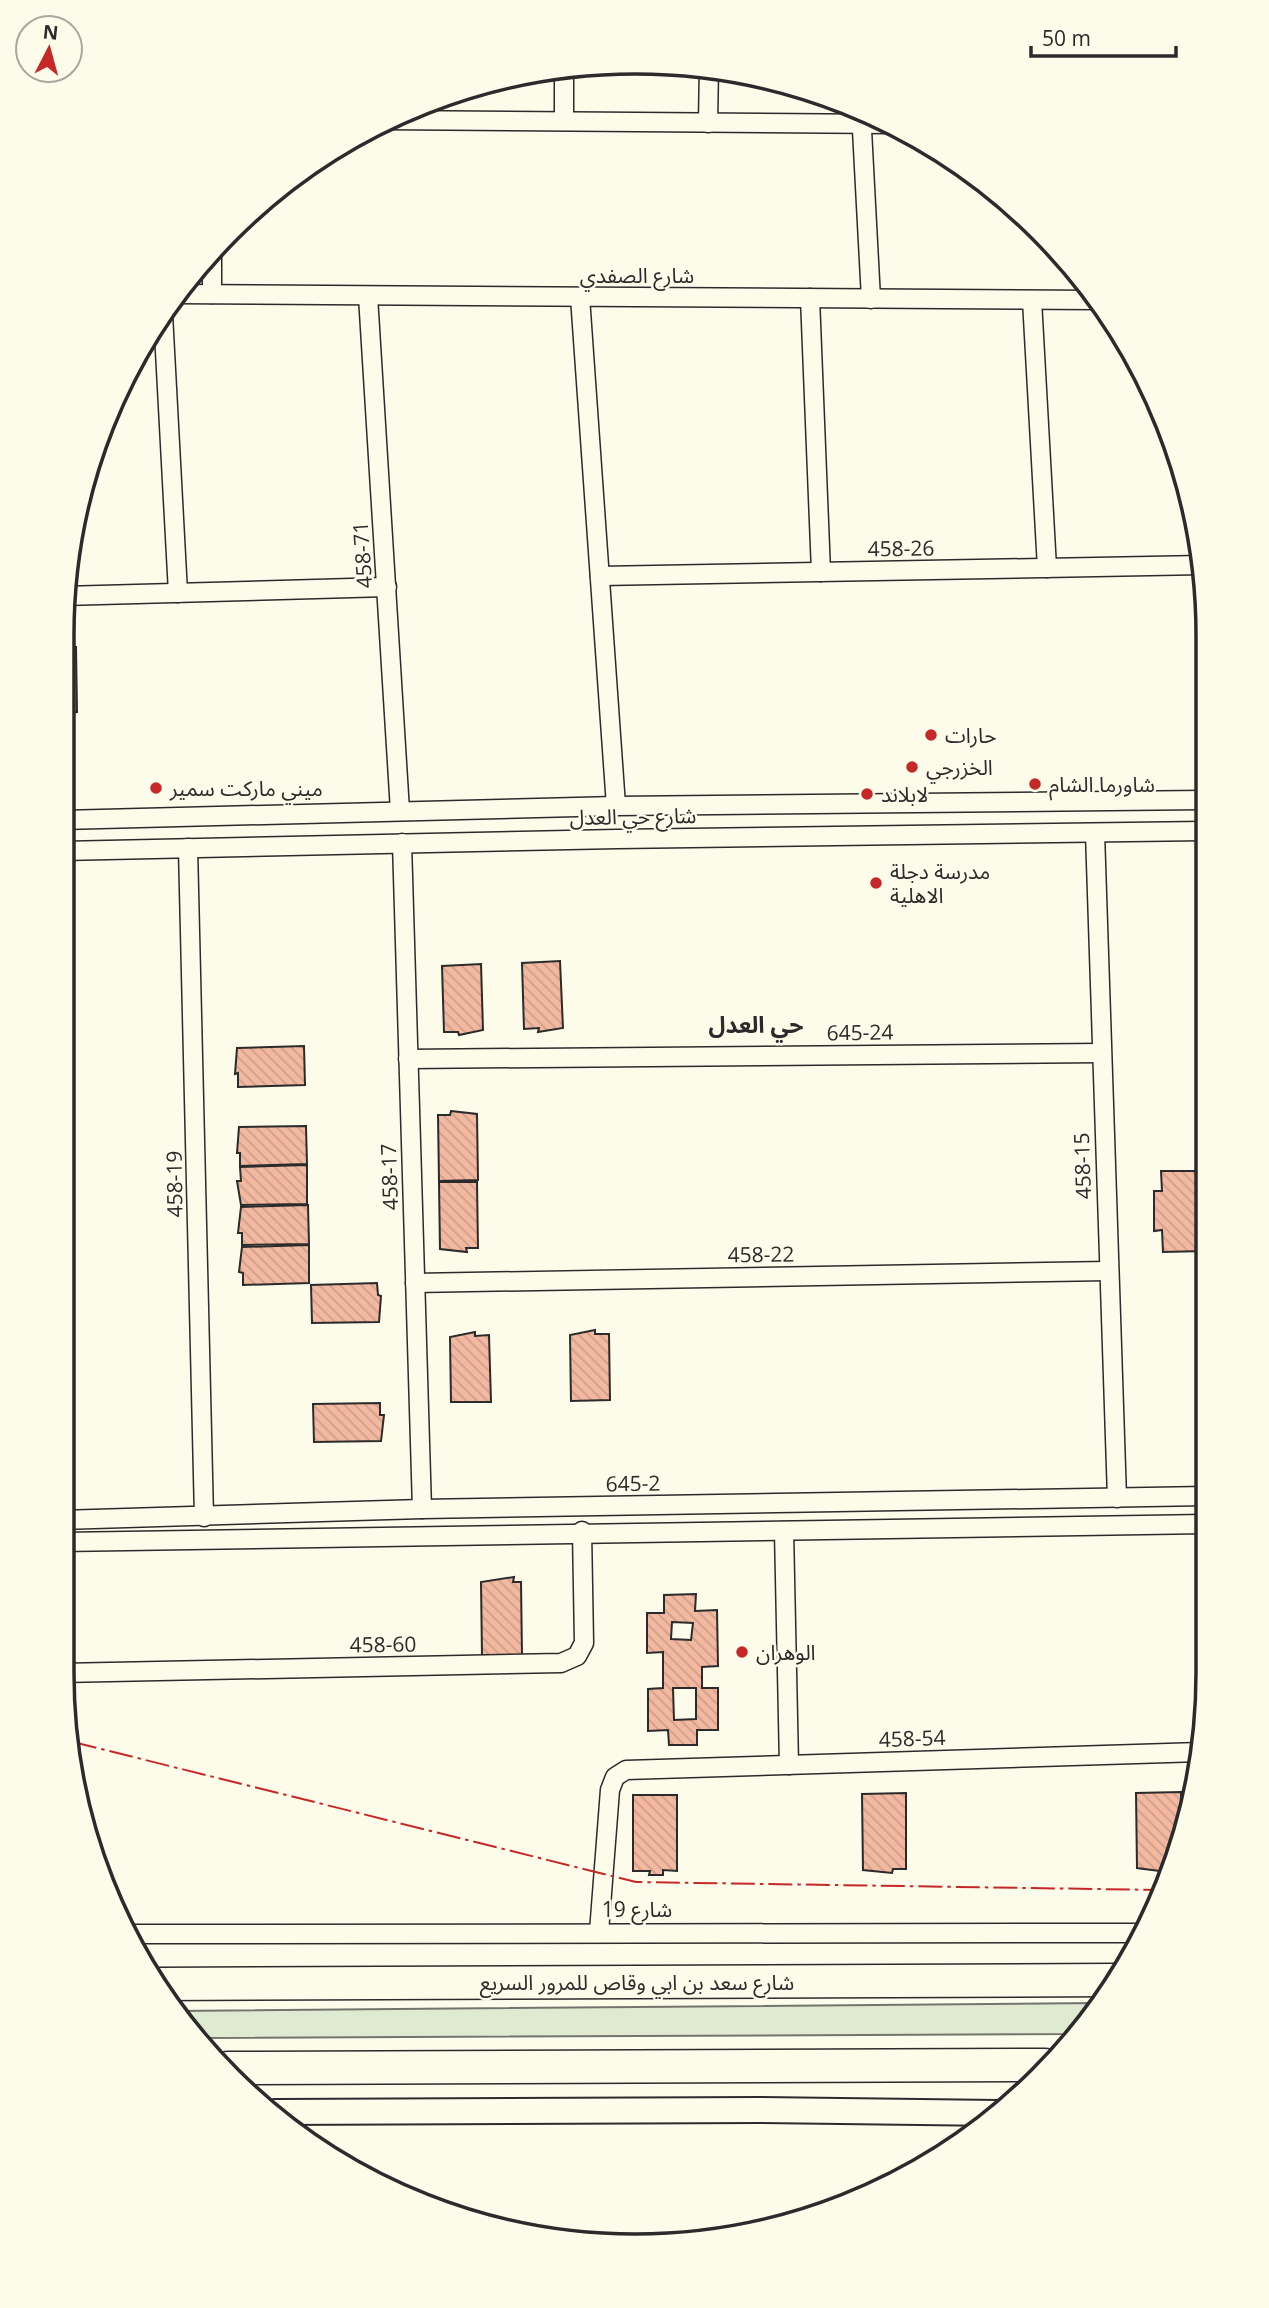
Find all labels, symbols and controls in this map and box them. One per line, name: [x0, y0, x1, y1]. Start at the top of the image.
north arrow: [14, 14, 84, 84]
scale bar: [1031, 14, 1176, 58]
text: N: [42, 18, 60, 46]
text: 50 m: [1042, 24, 1091, 52]
street label: شارع الصفدي: [580, 261, 694, 292]
street label: 458-71: [346, 521, 378, 589]
street label: 458-26: [867, 533, 935, 563]
place label: حارات: [945, 721, 997, 749]
marker: حارات: [923, 727, 939, 743]
place label: الخزرجي: [926, 753, 993, 784]
marker: الخزرجي: [904, 759, 920, 775]
place label: شاورما الشام: [1049, 770, 1155, 801]
place label: ميني ماركت سمير: [169, 774, 323, 805]
marker: شاورما الشام: [1027, 776, 1043, 792]
marker: ميني ماركت سمير: [148, 780, 164, 796]
place label: لابلاند: [881, 780, 928, 808]
marker: لابلاند: [859, 786, 875, 802]
street label: شارع حي العدل: [569, 801, 697, 834]
place label: مدرسة دجلة الاهلية: [890, 857, 990, 909]
marker: مدرسة دجلة الاهلية: [868, 875, 884, 891]
district label: حي العدل: [709, 1008, 803, 1043]
street label: 645-24: [826, 1017, 894, 1047]
street label: 458-15: [1067, 1132, 1097, 1200]
street label: 458-17: [374, 1143, 404, 1211]
street label: 458-19: [159, 1150, 189, 1218]
street label: 458-22: [727, 1239, 795, 1269]
street label: 645-2: [605, 1469, 661, 1497]
street label: 458-60: [349, 1629, 417, 1659]
place label: الوهران: [756, 1638, 816, 1666]
marker: الوهران: [734, 1644, 750, 1660]
street label: 458-54: [878, 1723, 946, 1753]
street label: شارع 19: [602, 1895, 672, 1925]
street label: شارع سعد بن ابي وقاص للمرور السريع: [480, 1968, 794, 1999]

